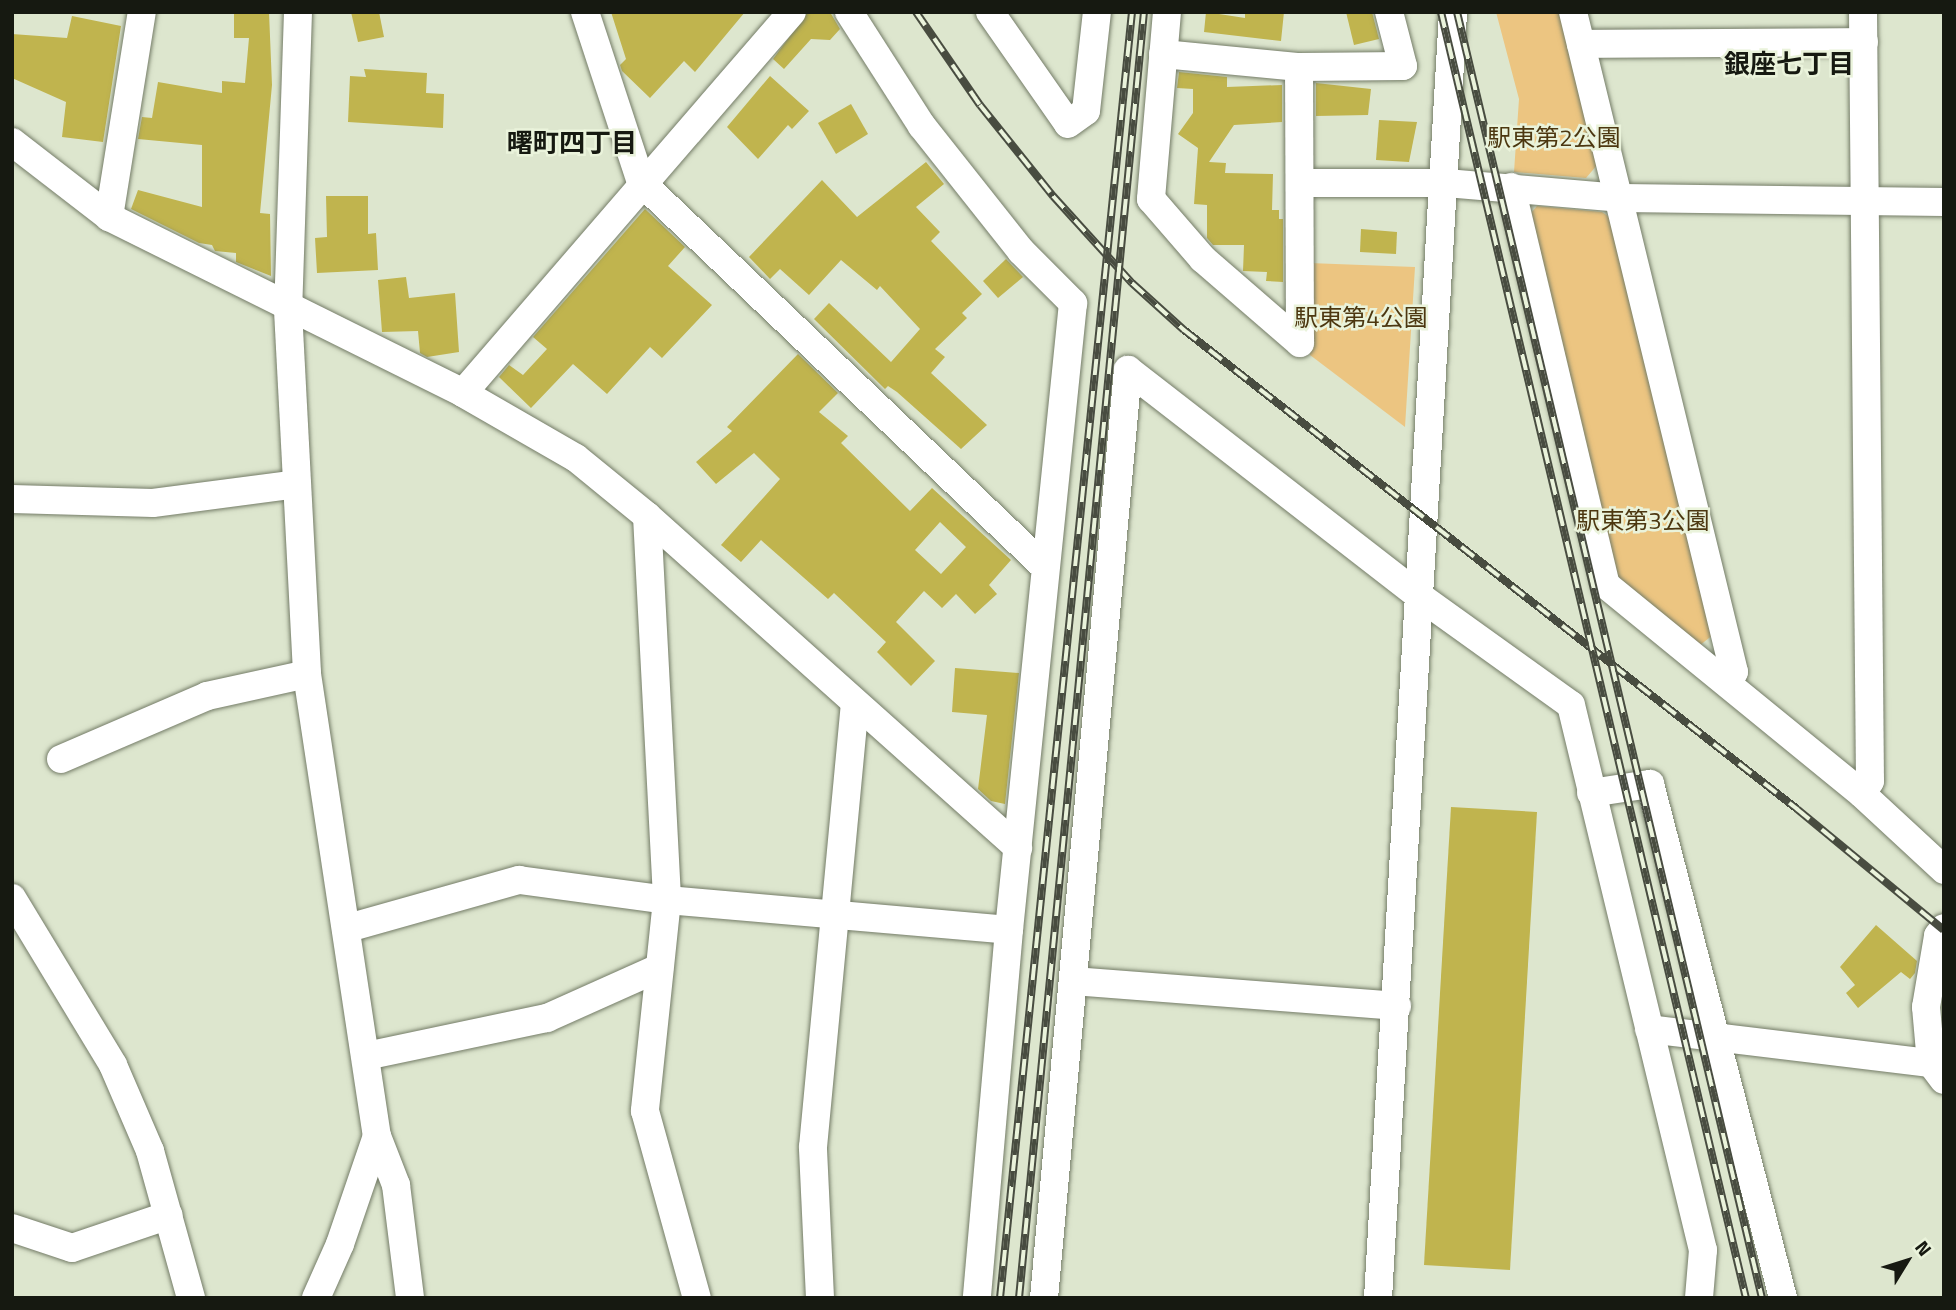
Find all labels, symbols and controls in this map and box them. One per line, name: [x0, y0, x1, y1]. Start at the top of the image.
district label: 銀座七丁目: [1724, 48, 1854, 80]
park label: 駅東第2公園: [1487, 124, 1621, 152]
district label: 曙町四丁目: [507, 127, 637, 159]
park label: 駅東第4公園: [1294, 304, 1428, 332]
park label: 駅東第3公園: [1576, 507, 1710, 535]
north arrow: [1872, 1226, 1942, 1296]
text: N: [1908, 1234, 1939, 1262]

